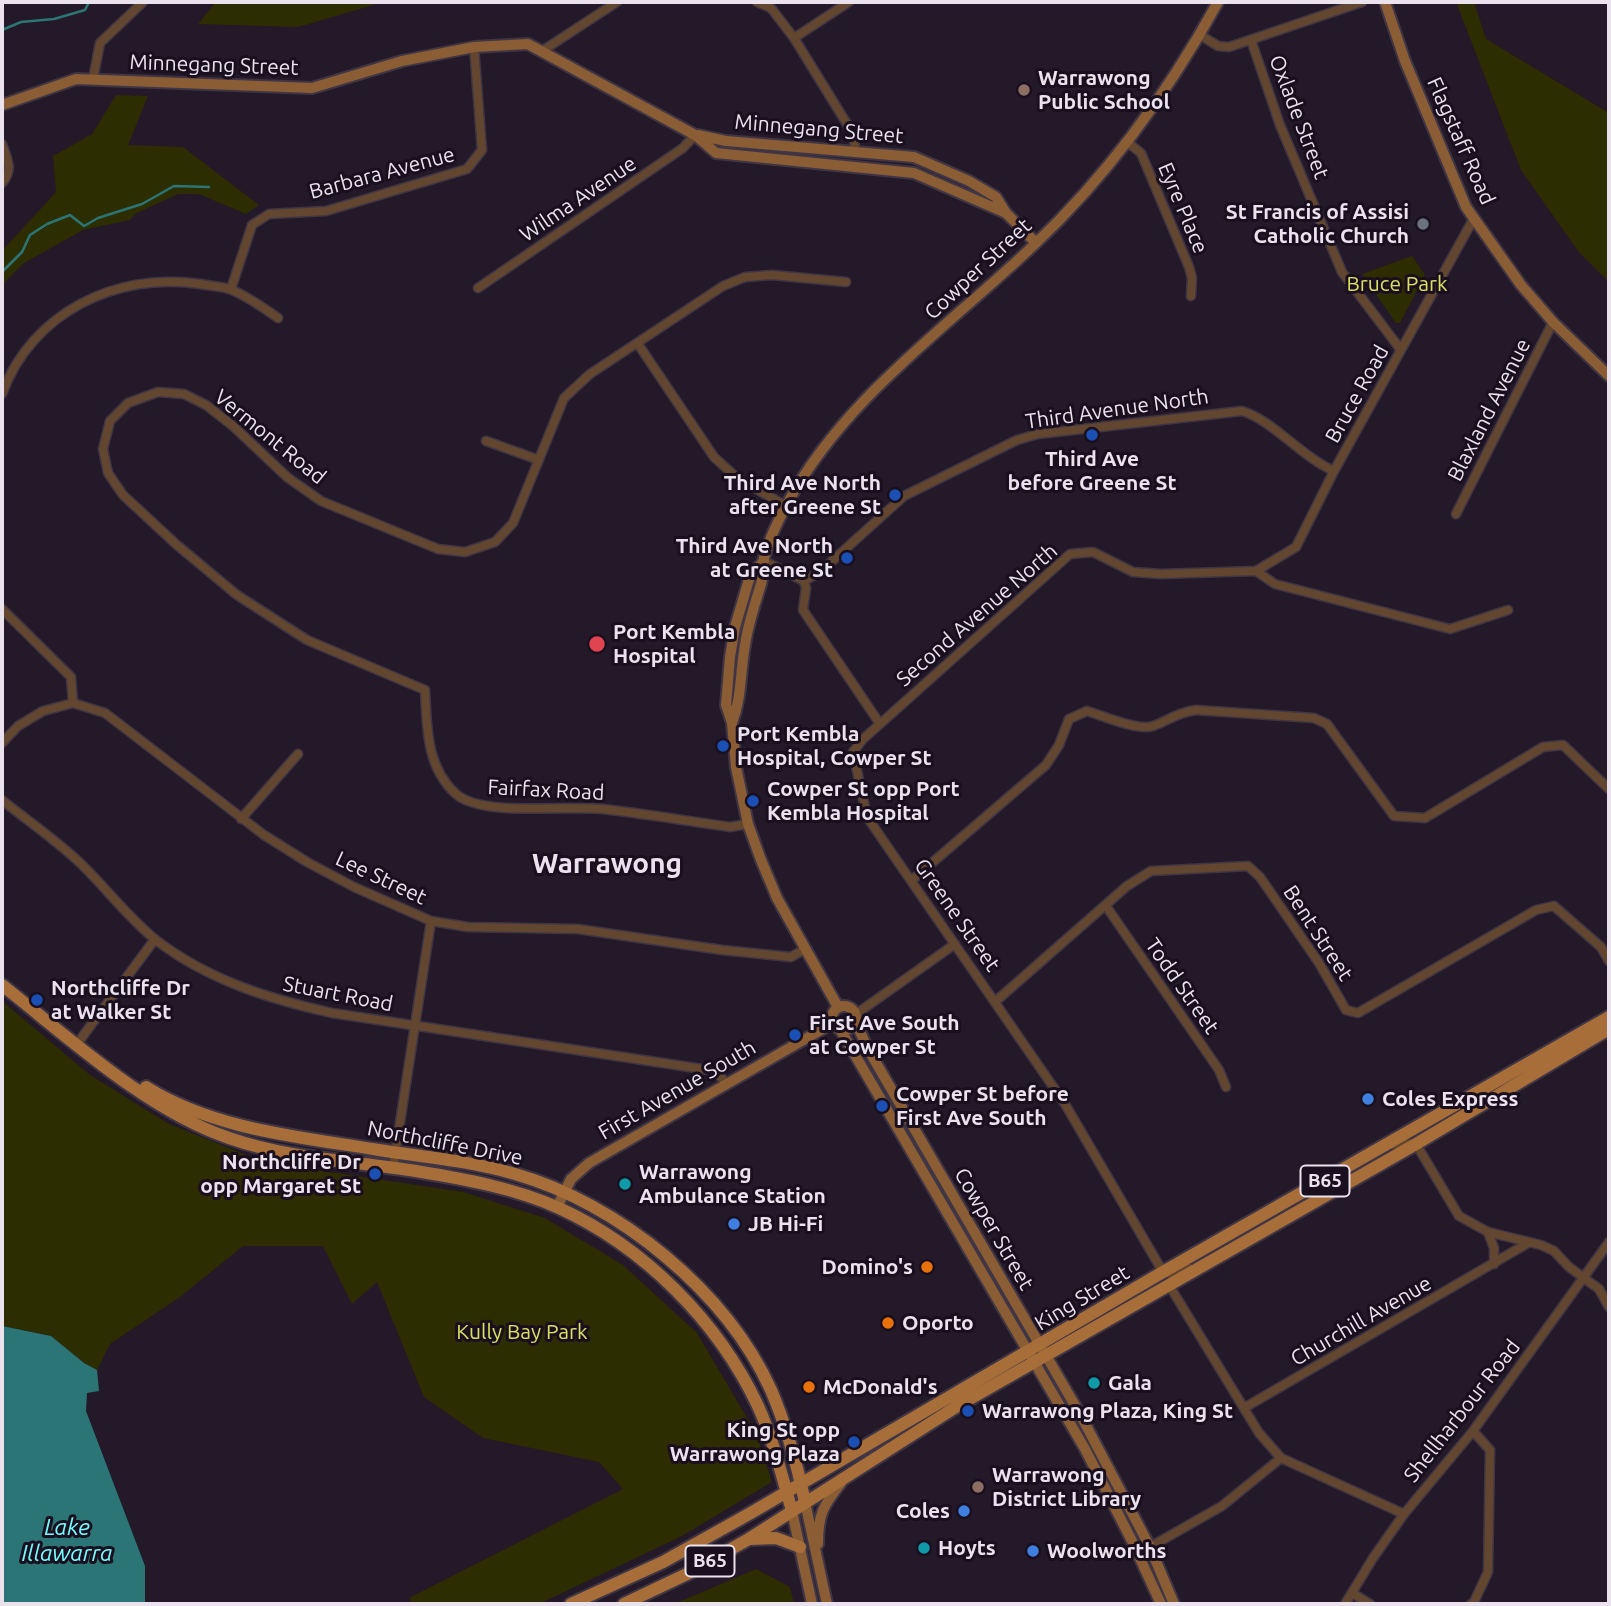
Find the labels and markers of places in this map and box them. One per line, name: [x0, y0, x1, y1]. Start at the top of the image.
place label: Warrawong Public School: [1038, 65, 1170, 115]
marker: Warrawong Public School: [1016, 82, 1032, 98]
place label: St Francis of Assisi Catholic Church: [1226, 199, 1409, 249]
marker: St Francis of Assisi Catholic Church: [1415, 216, 1431, 232]
marker: Third Ave before Greene St: [1084, 427, 1100, 443]
place label: Third Ave before Greene St: [1008, 446, 1176, 496]
place label: Third Ave North after Greene St: [724, 470, 881, 520]
marker: Third Ave North after Greene St: [887, 487, 903, 503]
place label: Third Ave North at Greene St: [676, 533, 833, 583]
marker: Third Ave North at Greene St: [839, 550, 855, 566]
place label: Port Kembla Hospital: [613, 619, 735, 669]
marker: Port Kembla Hospital: [587, 634, 607, 654]
place label: Port Kembla Hospital, Cowper St: [737, 721, 932, 771]
marker: Port Kembla Hospital, Cowper St: [715, 738, 731, 754]
place label: Cowper St opp Port Kembla Hospital: [767, 776, 959, 826]
marker: Cowper St opp Port Kembla Hospital: [745, 793, 761, 809]
place label: Northcliffe Dr at Walker St: [51, 975, 190, 1025]
marker: Northcliffe Dr at Walker St: [29, 992, 45, 1008]
place label: First Ave South at Cowper St: [809, 1010, 960, 1060]
marker: First Ave South at Cowper St: [787, 1027, 803, 1043]
place label: Cowper St before First Ave South: [896, 1081, 1069, 1131]
place label: Coles Express: [1382, 1086, 1518, 1112]
marker: Coles Express: [1360, 1091, 1376, 1107]
marker: Cowper St before First Ave South: [874, 1098, 890, 1114]
place label: Northcliffe Dr opp Margaret St: [200, 1149, 361, 1199]
place label: Warrawong Ambulance Station: [639, 1159, 826, 1209]
marker: Northcliffe Dr opp Margaret St: [367, 1166, 383, 1182]
marker: Warrawong Ambulance Station: [617, 1176, 633, 1192]
place label: JB Hi-Fi: [748, 1211, 823, 1237]
marker: JB Hi-Fi: [726, 1216, 742, 1232]
place label: Domino's: [821, 1254, 913, 1280]
marker: Domino's: [919, 1259, 935, 1275]
place label: Oporto: [902, 1310, 974, 1336]
marker: Oporto: [880, 1315, 896, 1331]
place label: Gala: [1108, 1370, 1152, 1396]
place label: McDonald's: [823, 1374, 938, 1400]
marker: Gala: [1086, 1375, 1102, 1391]
marker: McDonald's: [801, 1379, 817, 1395]
place label: Warrawong Plaza, King St: [982, 1398, 1233, 1424]
marker: Warrawong Plaza, King St: [960, 1403, 976, 1419]
place label: King St opp Warrawong Plaza: [670, 1417, 840, 1467]
marker: King St opp Warrawong Plaza: [846, 1434, 862, 1450]
place label: Warrawong District Library: [992, 1462, 1141, 1512]
marker: Warrawong District Library: [970, 1479, 986, 1495]
place label: Coles: [896, 1498, 950, 1524]
marker: Coles: [956, 1503, 972, 1519]
place label: Hoyts: [938, 1535, 996, 1561]
place label: Woolworths: [1047, 1538, 1166, 1564]
marker: Hoyts: [916, 1540, 932, 1556]
marker: Woolworths: [1025, 1543, 1041, 1559]

